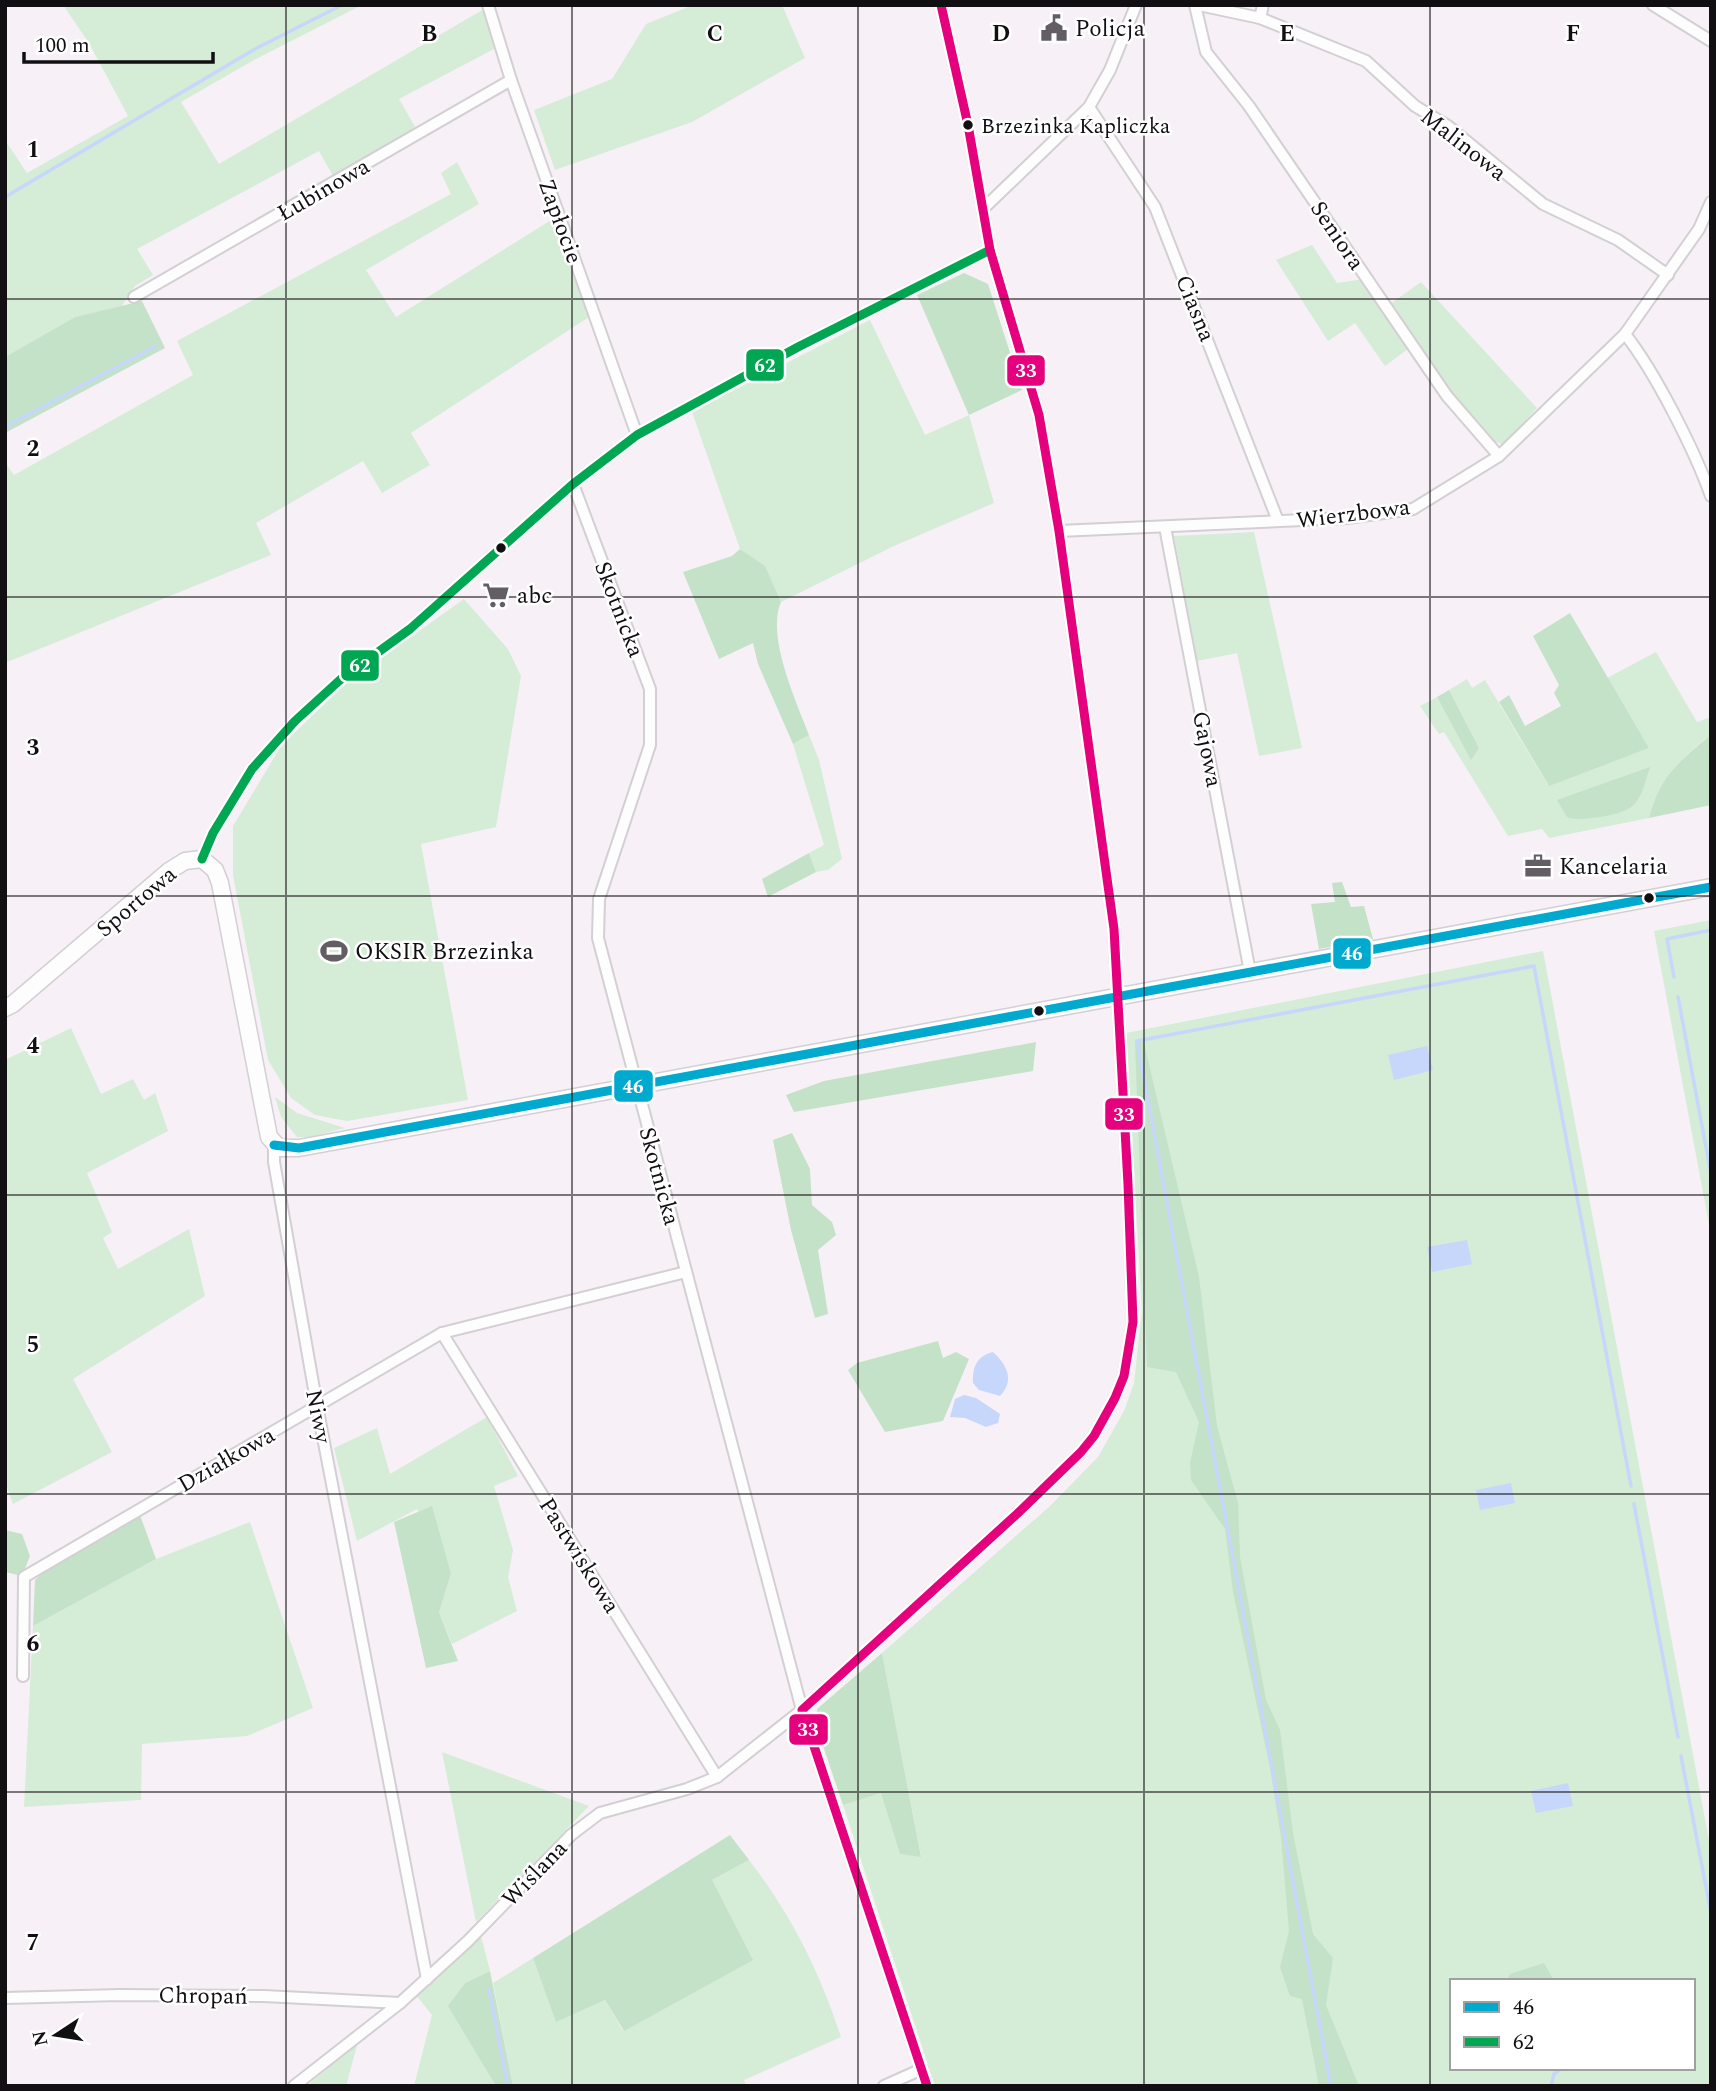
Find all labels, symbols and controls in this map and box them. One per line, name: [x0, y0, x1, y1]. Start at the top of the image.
place label: Policja: [1075, 12, 1145, 47]
public building icon: Policja: [1039, 13, 1069, 43]
text: B: [421, 17, 437, 52]
text: C: [707, 17, 723, 52]
text: D: [992, 17, 1010, 52]
text: E: [1279, 17, 1295, 52]
text: F: [1566, 17, 1580, 52]
scale bar: [24, 21, 214, 65]
text: 100 m: [35, 30, 90, 62]
street label: Malinowa: [1412, 100, 1514, 190]
place label: Brzezinka Kapliczka: [981, 111, 1171, 143]
marker: Brzezinka Kapliczka: [961, 118, 975, 132]
text: 1: [27, 133, 39, 168]
street label: Łubinowa: [271, 150, 377, 231]
street label: Zapłocie: [528, 174, 591, 269]
street label: Seniora: [1301, 194, 1373, 278]
street label: Ciasna: [1165, 270, 1224, 347]
line badge: 62: [745, 348, 785, 382]
text: 62: [754, 352, 776, 381]
line badge: 33: [1006, 354, 1046, 387]
text: 33: [1015, 357, 1037, 386]
text: 2: [27, 432, 40, 467]
street label: Wierzbowa: [1294, 490, 1412, 539]
unlabelled marker: [494, 541, 508, 555]
street label: Skotnicka: [584, 556, 653, 663]
place label: abc: [517, 579, 552, 614]
supermarket icon: abc: [481, 580, 511, 610]
line badge: 62: [340, 649, 380, 682]
text: 62: [349, 652, 371, 681]
street label: Gajowa: [1182, 708, 1231, 790]
text: 3: [27, 731, 40, 766]
place label: Kancelaria: [1559, 850, 1667, 885]
office icon: Kancelaria: [1523, 851, 1553, 881]
street label: Sportowa: [89, 858, 185, 946]
unlabelled marker: [1642, 891, 1656, 905]
place label: OKSIR Brzezinka: [355, 935, 534, 970]
sports icon: OKSIR Brzezinka: [319, 936, 349, 966]
line badge: 46: [1332, 937, 1372, 970]
text: 46: [1341, 940, 1363, 969]
unlabelled marker: [1032, 1004, 1046, 1018]
text: 4: [27, 1029, 40, 1064]
line badge: 46: [613, 1069, 654, 1103]
text: 46: [622, 1073, 644, 1102]
line badge: 33: [1104, 1097, 1144, 1131]
text: 33: [1113, 1101, 1135, 1130]
street label: Skotnicka: [629, 1123, 688, 1230]
text: 5: [27, 1328, 39, 1363]
street label: Niwy: [295, 1386, 340, 1447]
street label: Działkowa: [172, 1418, 282, 1502]
street label: Pastwiskowa: [529, 1491, 628, 1621]
text: 6: [27, 1627, 40, 1662]
line badge: 33: [788, 1713, 829, 1746]
text: 33: [797, 1716, 819, 1745]
street label: Wiślana: [494, 1832, 576, 1916]
text: 7: [27, 1926, 39, 1961]
street label: Chropań: [158, 1978, 248, 2015]
legend: [1450, 1979, 1695, 2070]
text: 46: [1513, 1992, 1534, 2024]
north arrow: [21, 2000, 91, 2070]
text: 62: [1513, 2027, 1534, 2059]
text: N: [25, 2028, 57, 2049]

